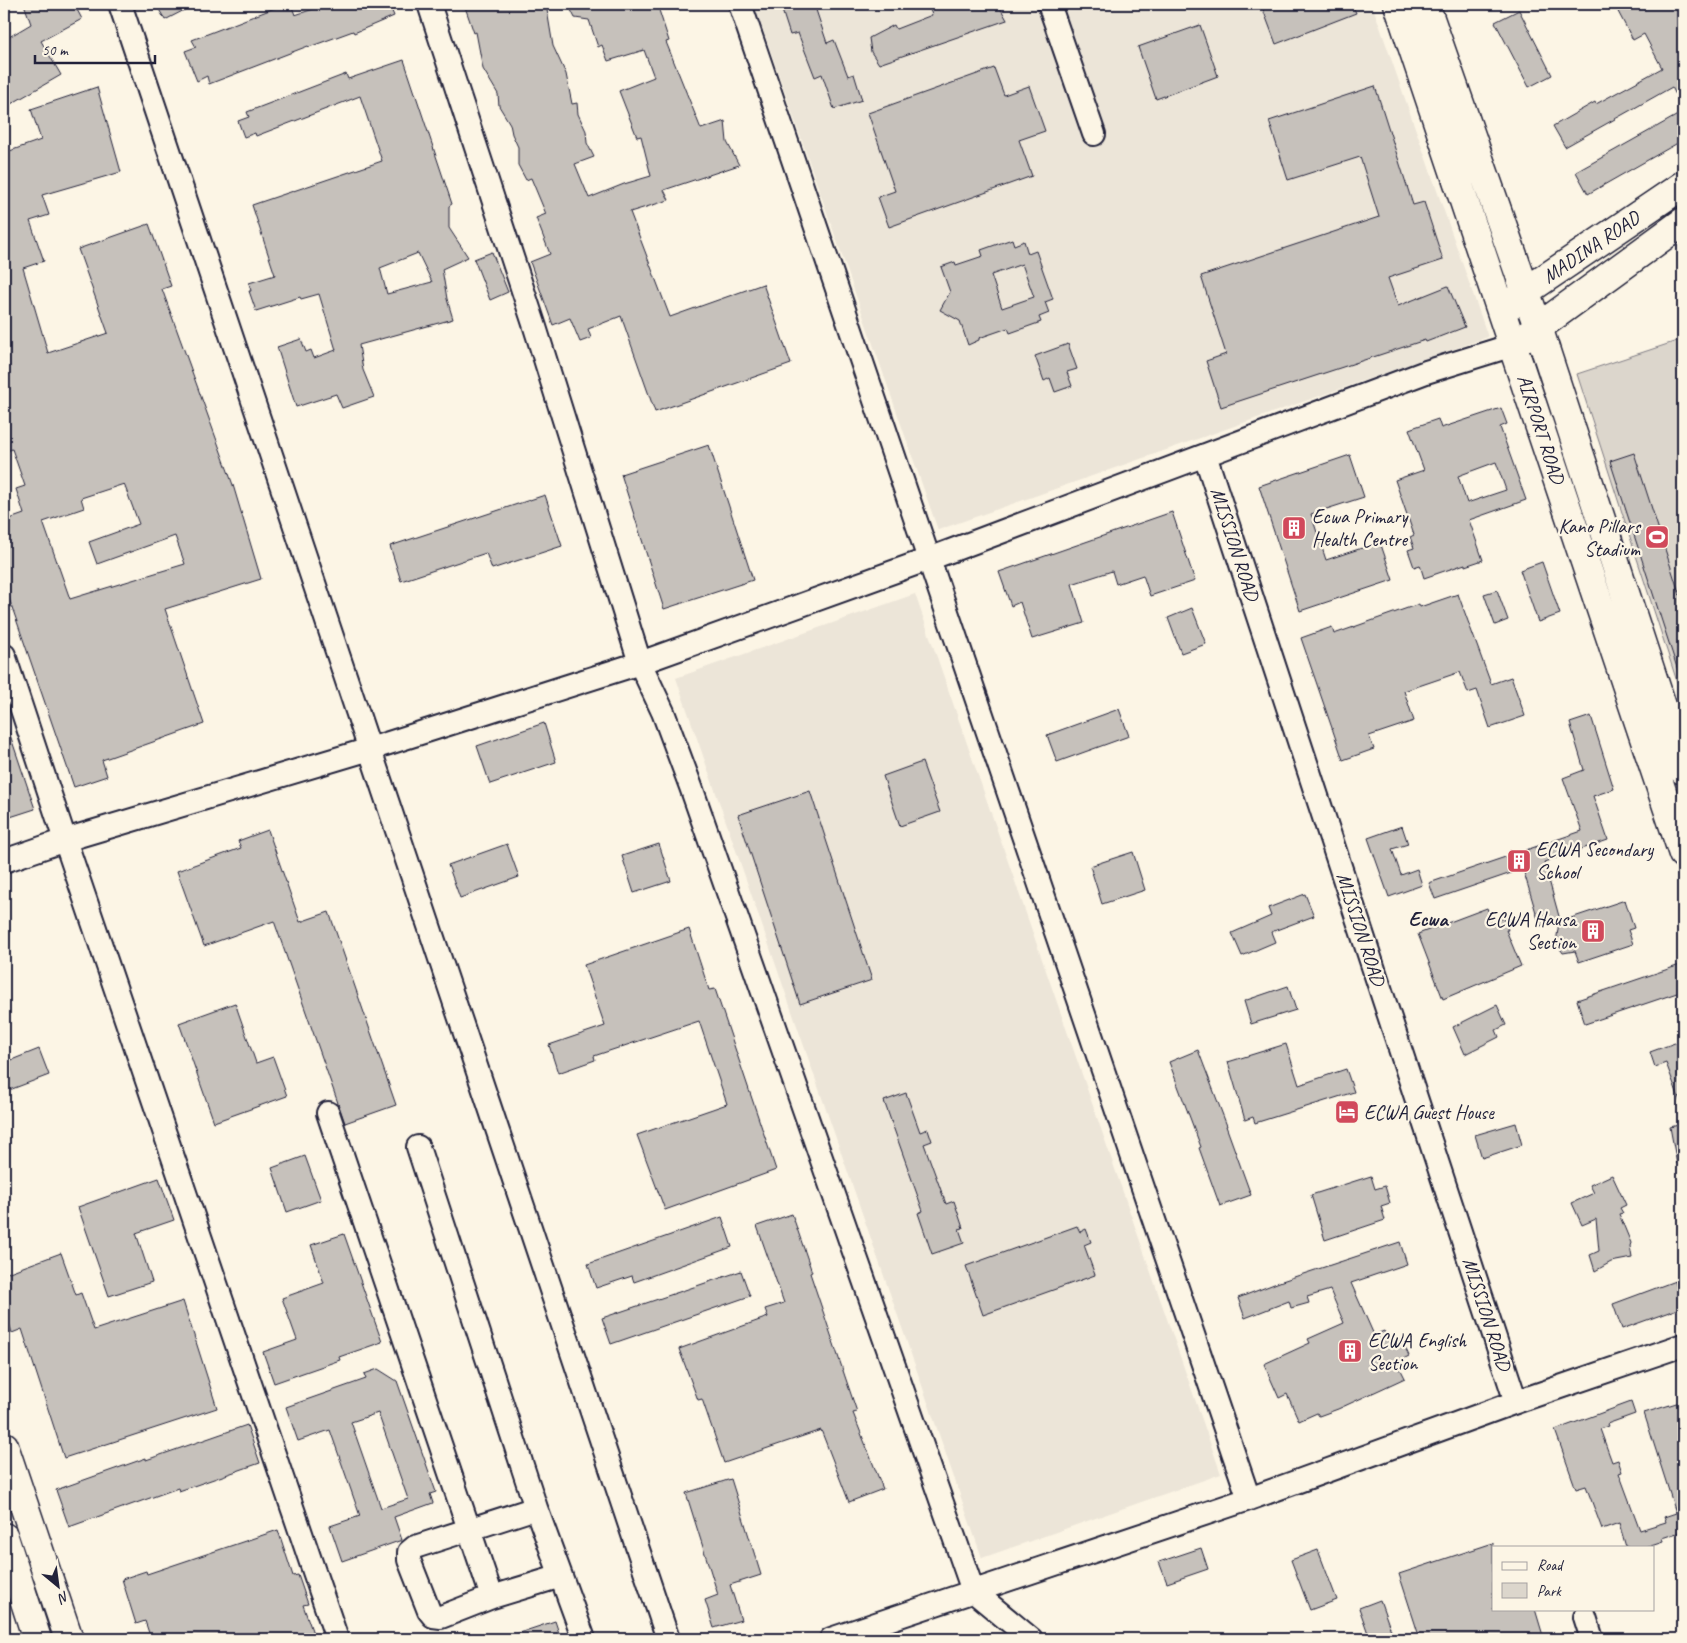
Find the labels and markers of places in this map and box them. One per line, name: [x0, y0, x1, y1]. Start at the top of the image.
place label: Ecwa Primary Health Centre: [1312, 504, 1409, 552]
place label: Kano Pillars Stadium: [1559, 514, 1642, 562]
building icon: Ecwa Primary Health Centre: [1281, 515, 1307, 541]
sports icon: Kano Pillars Stadium: [1644, 524, 1670, 550]
place label: ECWA Secondary School: [1536, 837, 1654, 885]
building icon: ECWA Secondary School: [1506, 848, 1532, 874]
place label: ECWA Hausa Section: [1485, 907, 1578, 955]
building icon: ECWA Hausa Section: [1580, 918, 1606, 944]
hotel icon: ECWA Guest House: [1334, 1099, 1360, 1125]
place label: ECWA Guest House: [1364, 1100, 1495, 1125]
place label: ECWA English Section: [1368, 1328, 1467, 1376]
building icon: ECWA English Section: [1337, 1338, 1363, 1364]

